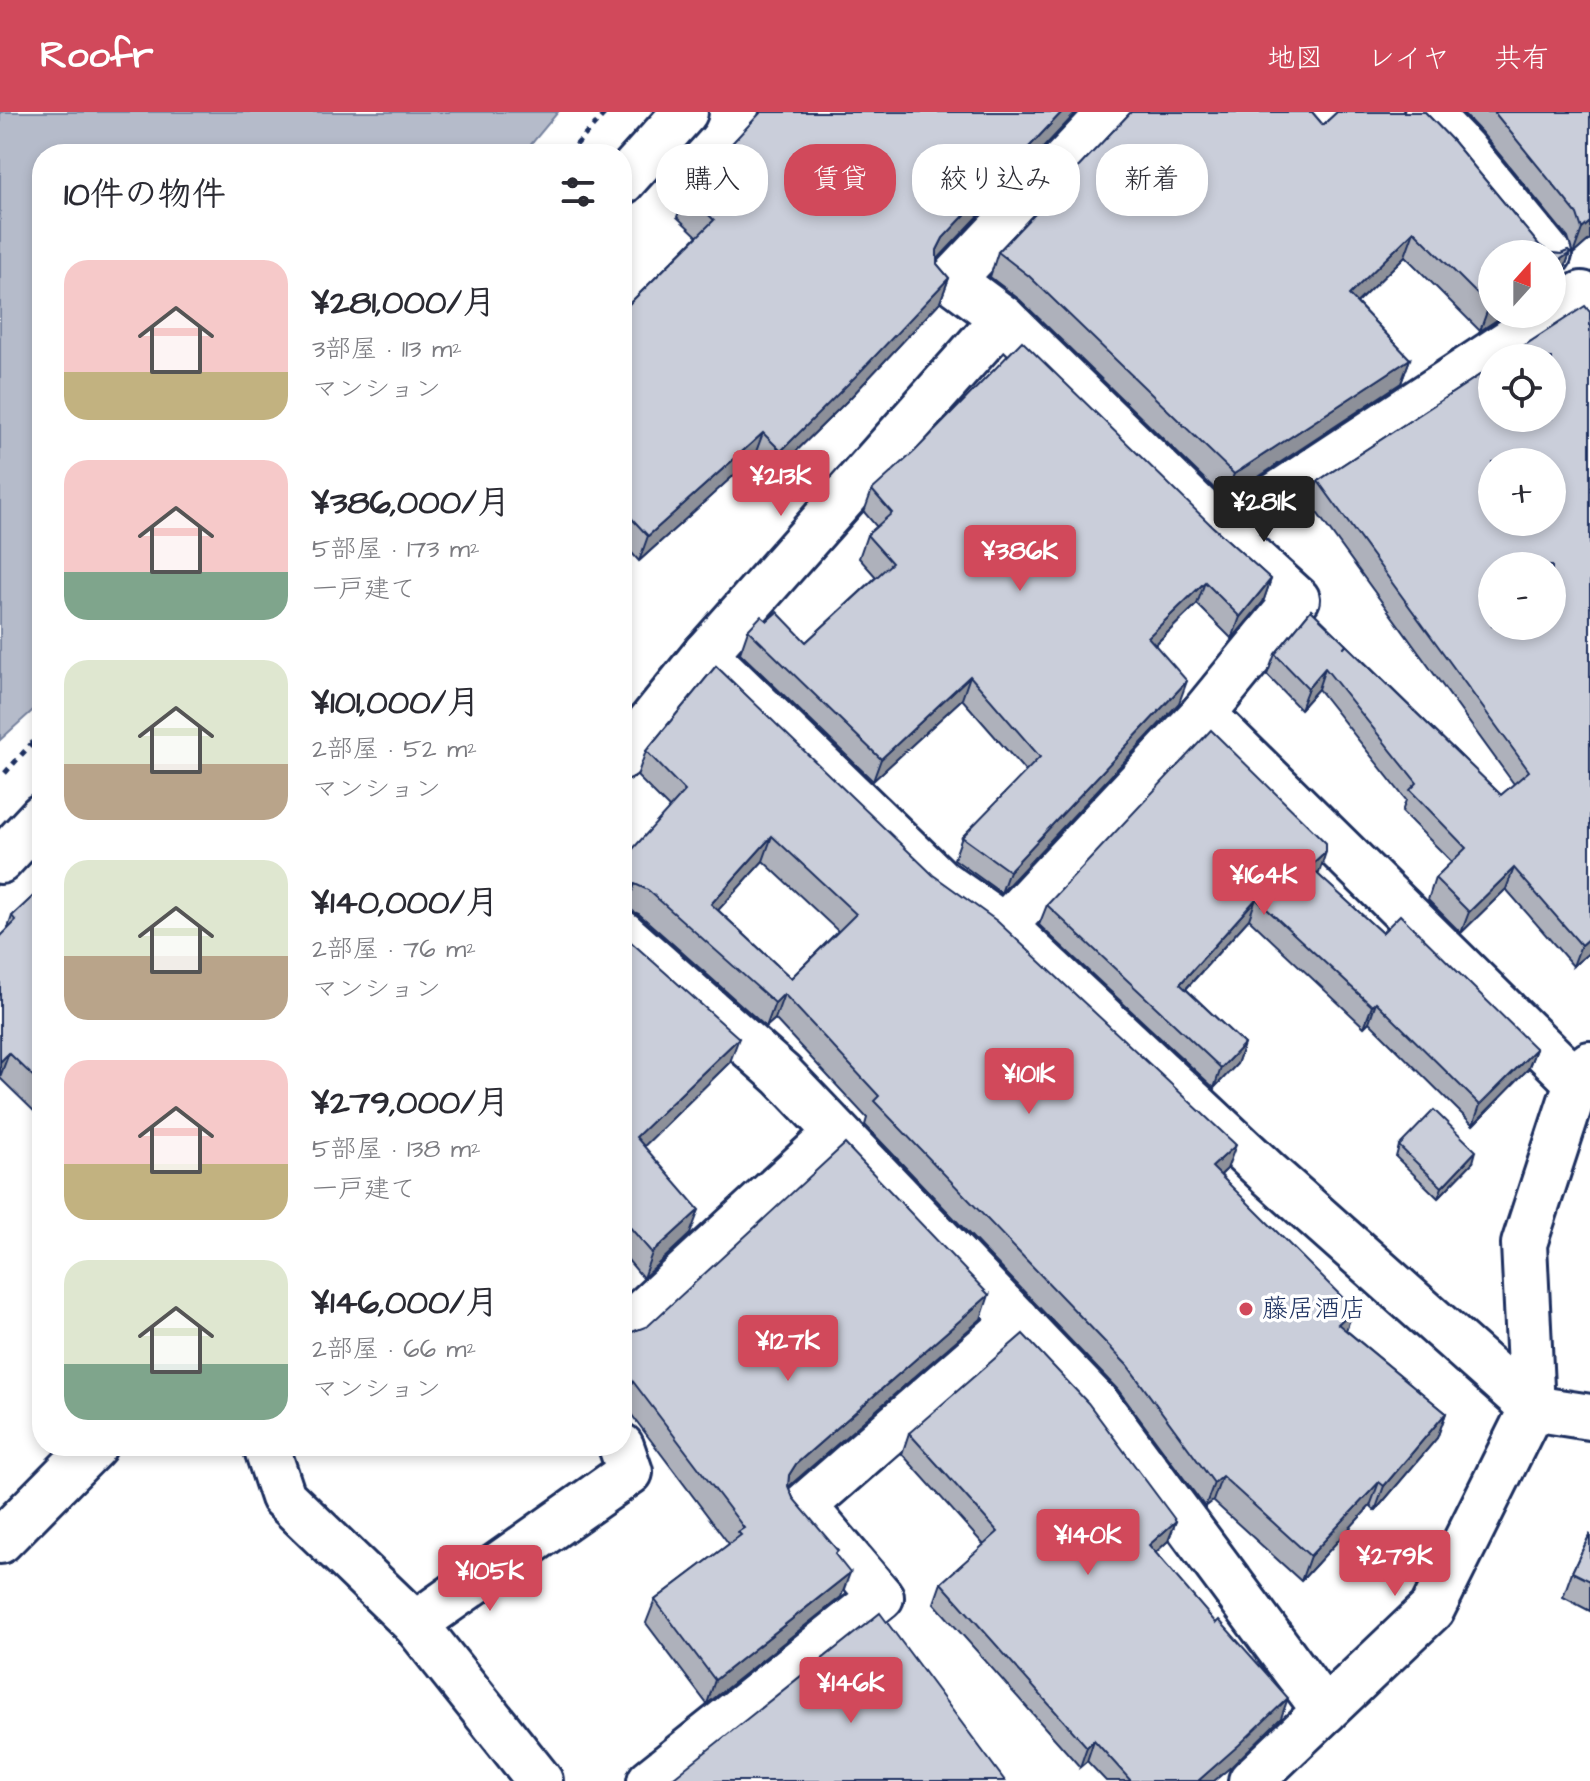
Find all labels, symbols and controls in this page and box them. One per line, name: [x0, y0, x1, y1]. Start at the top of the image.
text: Roofr: [40, 30, 153, 82]
text: 地図: [1267, 39, 1323, 78]
text: レイヤ: [1367, 39, 1450, 78]
text: 共有: [1494, 39, 1550, 78]
chip: 購入: [656, 144, 768, 216]
chip: 賃貸: [784, 144, 896, 216]
chip: 絞り込み: [912, 144, 1080, 216]
chip: 新着: [1096, 144, 1208, 216]
icon: filters: [556, 170, 600, 214]
text: 10件の物件: [64, 171, 226, 219]
north arrow: [1478, 240, 1566, 328]
map controls: [1478, 240, 1566, 640]
text: ¥281,000/月: [312, 279, 496, 327]
icon: home: [128, 292, 224, 388]
text: 3部屋 · 113 m²: [312, 331, 462, 367]
button: locate: [1478, 344, 1566, 432]
text: マンション: [312, 371, 441, 407]
button: +: [1478, 448, 1566, 536]
pin: ¥213K: [725, 450, 837, 518]
text: ¥213K: [750, 458, 812, 494]
pin: ¥281K: [1208, 476, 1320, 544]
text: ¥386,000/月: [312, 479, 511, 527]
text: ¥281K: [1232, 484, 1296, 520]
icon: home: [128, 492, 224, 588]
pin: ¥386K: [964, 525, 1076, 593]
text: 5部屋 · 173 m²: [312, 531, 480, 567]
text: ¥386K: [982, 533, 1058, 569]
button: −: [1478, 552, 1566, 640]
text: 一戸建て: [312, 571, 416, 607]
text: ¥101,000/月: [312, 679, 480, 727]
icon: home: [128, 692, 224, 788]
text: 2部屋 · 52 m²: [312, 731, 477, 767]
text: マンション: [312, 771, 441, 807]
pin: ¥164K: [1208, 849, 1320, 917]
text: ¥164K: [1231, 857, 1297, 893]
text: ¥140,000/月: [312, 879, 499, 927]
icon: home: [128, 892, 224, 988]
text: 2部屋 · 76 m²: [312, 931, 476, 967]
text: マンション: [312, 971, 441, 1007]
pin: ¥101K: [973, 1048, 1085, 1116]
text: ¥101K: [1003, 1056, 1055, 1092]
text: ¥279,000/月: [312, 1079, 510, 1127]
icon: home: [128, 1092, 224, 1188]
text: 5部屋 · 138 m²: [312, 1131, 481, 1167]
text: 一戸建て: [312, 1171, 416, 1207]
text: ¥146,000/月: [312, 1279, 499, 1327]
place label: 藤居酒店: [1262, 1291, 1366, 1327]
icon: home: [128, 1292, 224, 1388]
marker: 藤居酒店: [1237, 1300, 1255, 1318]
pin: ¥127K: [732, 1315, 844, 1383]
text: ¥127K: [756, 1323, 820, 1359]
text: 2部屋 · 66 m²: [312, 1331, 476, 1367]
text: マンション: [312, 1371, 441, 1407]
pin: ¥140K: [1032, 1509, 1144, 1577]
text: ¥140K: [1054, 1517, 1122, 1553]
pin: ¥279K: [1339, 1530, 1451, 1598]
text: ¥279K: [1357, 1538, 1433, 1574]
pin: ¥105K: [434, 1545, 546, 1613]
text: ¥105K: [456, 1553, 524, 1589]
pin: ¥146K: [795, 1657, 907, 1725]
text: ¥146K: [818, 1665, 884, 1701]

